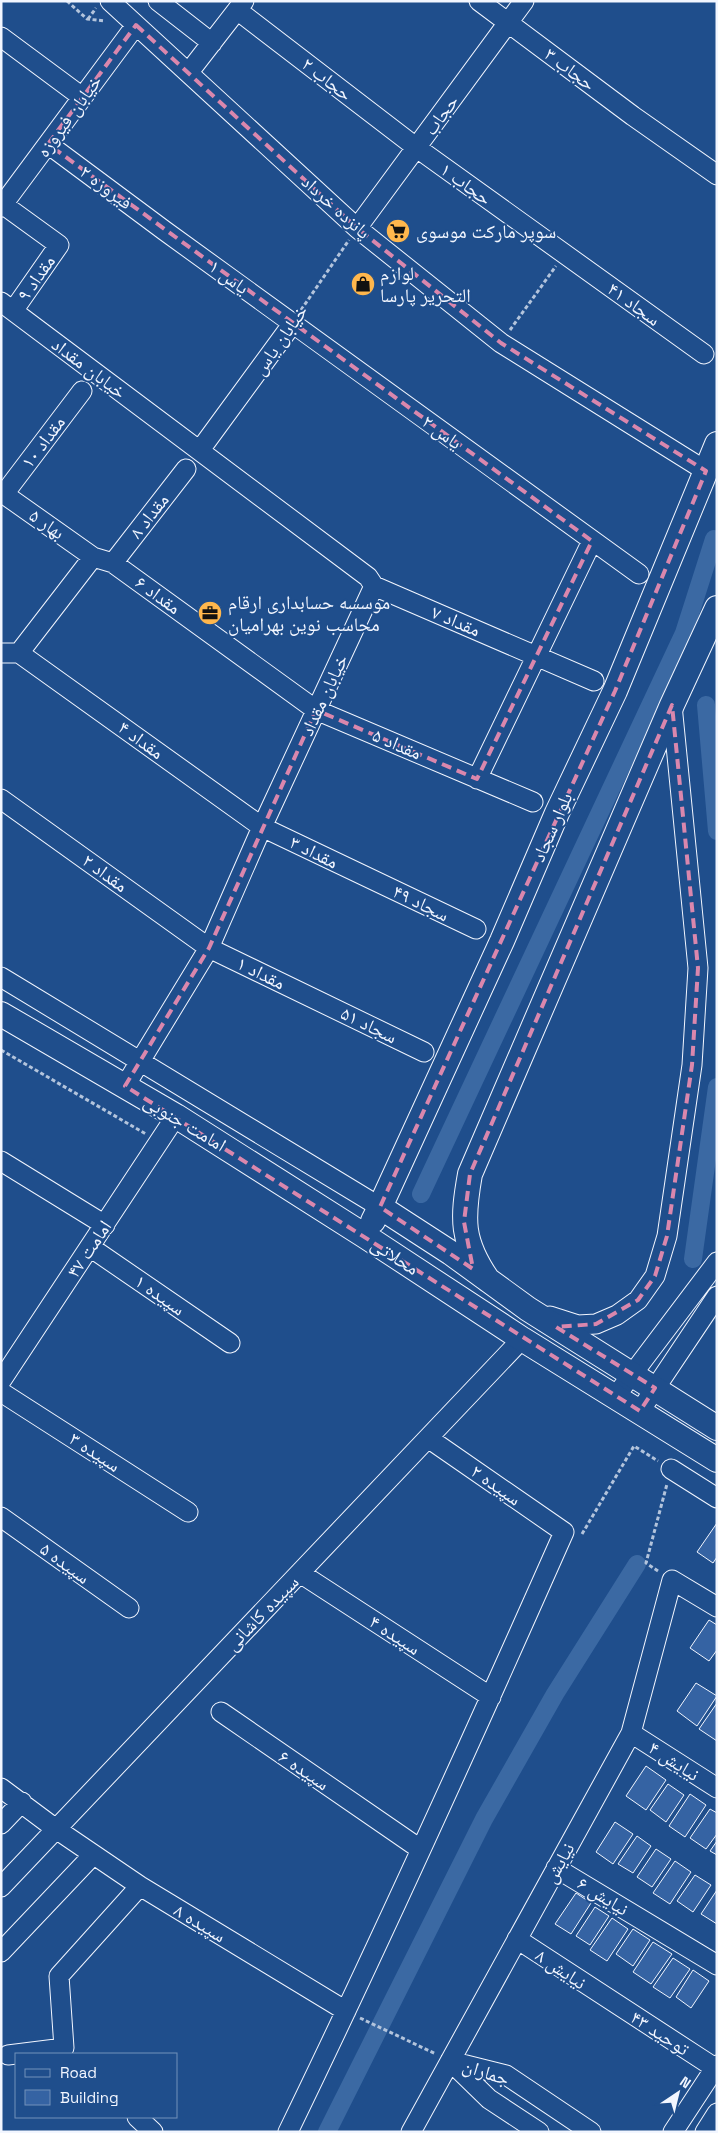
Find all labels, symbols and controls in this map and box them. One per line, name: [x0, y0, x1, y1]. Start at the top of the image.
street label: حجاب ۳: [539, 42, 601, 96]
street label: حجاب ۲: [297, 51, 357, 107]
street label: خیابان فیروزه: [31, 70, 107, 162]
street label: حجاب: [418, 90, 464, 140]
street label: حجاب ۱: [435, 157, 497, 211]
street label: فیروزه ۲: [75, 159, 137, 215]
street label: پانزده خرداد: [296, 169, 376, 245]
supermarket icon: سوپر مارکت موسوی: [385, 218, 411, 244]
place label: سوپر مارکت موسوی: [416, 219, 556, 244]
street label: مقداد ۹: [11, 250, 61, 306]
street label: یاس ۱: [204, 254, 254, 300]
place label: لوازم التحریر پارسا: [380, 261, 471, 308]
shop icon: لوازم التحریر پارسا: [350, 271, 376, 297]
street label: سجاد ۴۱: [602, 276, 666, 332]
street label: خیابان یاس: [247, 300, 313, 380]
street label: خیابان مقداد: [47, 332, 131, 404]
street label: یاس ۲: [417, 409, 467, 455]
street label: مقداد ۱۰: [15, 411, 71, 473]
street label: مقداد ۸: [124, 488, 174, 544]
street label: بهار ۵: [24, 503, 70, 545]
street label: مقداد ۶: [130, 570, 186, 620]
place label: موسسه حسابداری ارقام محاسب نوین بهرامیان: [228, 590, 390, 637]
office icon: موسسه حسابداری ارقام محاسب نوین بهرامیان: [197, 600, 223, 626]
street label: مقداد ۷: [428, 600, 484, 642]
street label: خیابان مقداد: [294, 650, 354, 740]
street label: مقداد ۴: [113, 715, 169, 765]
street label: مقداد ۵: [369, 723, 425, 765]
street label: بلوار سجاد: [526, 788, 578, 866]
street label: مقداد ۳: [286, 830, 342, 874]
street label: مقداد ۲: [77, 848, 133, 898]
street label: سجاد ۴۹: [389, 879, 453, 927]
street label: مقداد ۱: [233, 951, 289, 995]
street label: سجاد ۵۱: [337, 1001, 401, 1049]
street label: امامت جنوبی: [139, 1089, 231, 1157]
street label: امامت ۴۷: [61, 1215, 117, 1283]
street label: محلاتی: [366, 1231, 424, 1281]
street label: سپیده ۱: [130, 1269, 190, 1321]
street label: سپیده ۳: [65, 1426, 125, 1478]
street label: سپیده ۲: [466, 1459, 526, 1511]
street label: سپیده ۵: [35, 1536, 95, 1590]
street label: سپیده کاشانی: [220, 1570, 304, 1656]
street label: سپیده ۴: [365, 1609, 425, 1661]
street label: نیایش ۴: [644, 1735, 704, 1787]
street label: سپیده ۶: [274, 1744, 334, 1796]
street label: نیایش: [538, 1838, 580, 1888]
street label: نیایش ۶: [573, 1871, 633, 1921]
street label: سپیده ۸: [169, 1898, 231, 1948]
street label: نیایش ۸: [531, 1943, 591, 1995]
street label: توحید ۴۳: [626, 2005, 695, 2061]
legend: [15, 2053, 178, 2118]
street label: جماران: [459, 2053, 513, 2091]
text: Road: [60, 2063, 97, 2082]
north arrow: [653, 2068, 703, 2118]
text: N: [676, 2072, 694, 2092]
text: Building: [60, 2088, 119, 2107]

